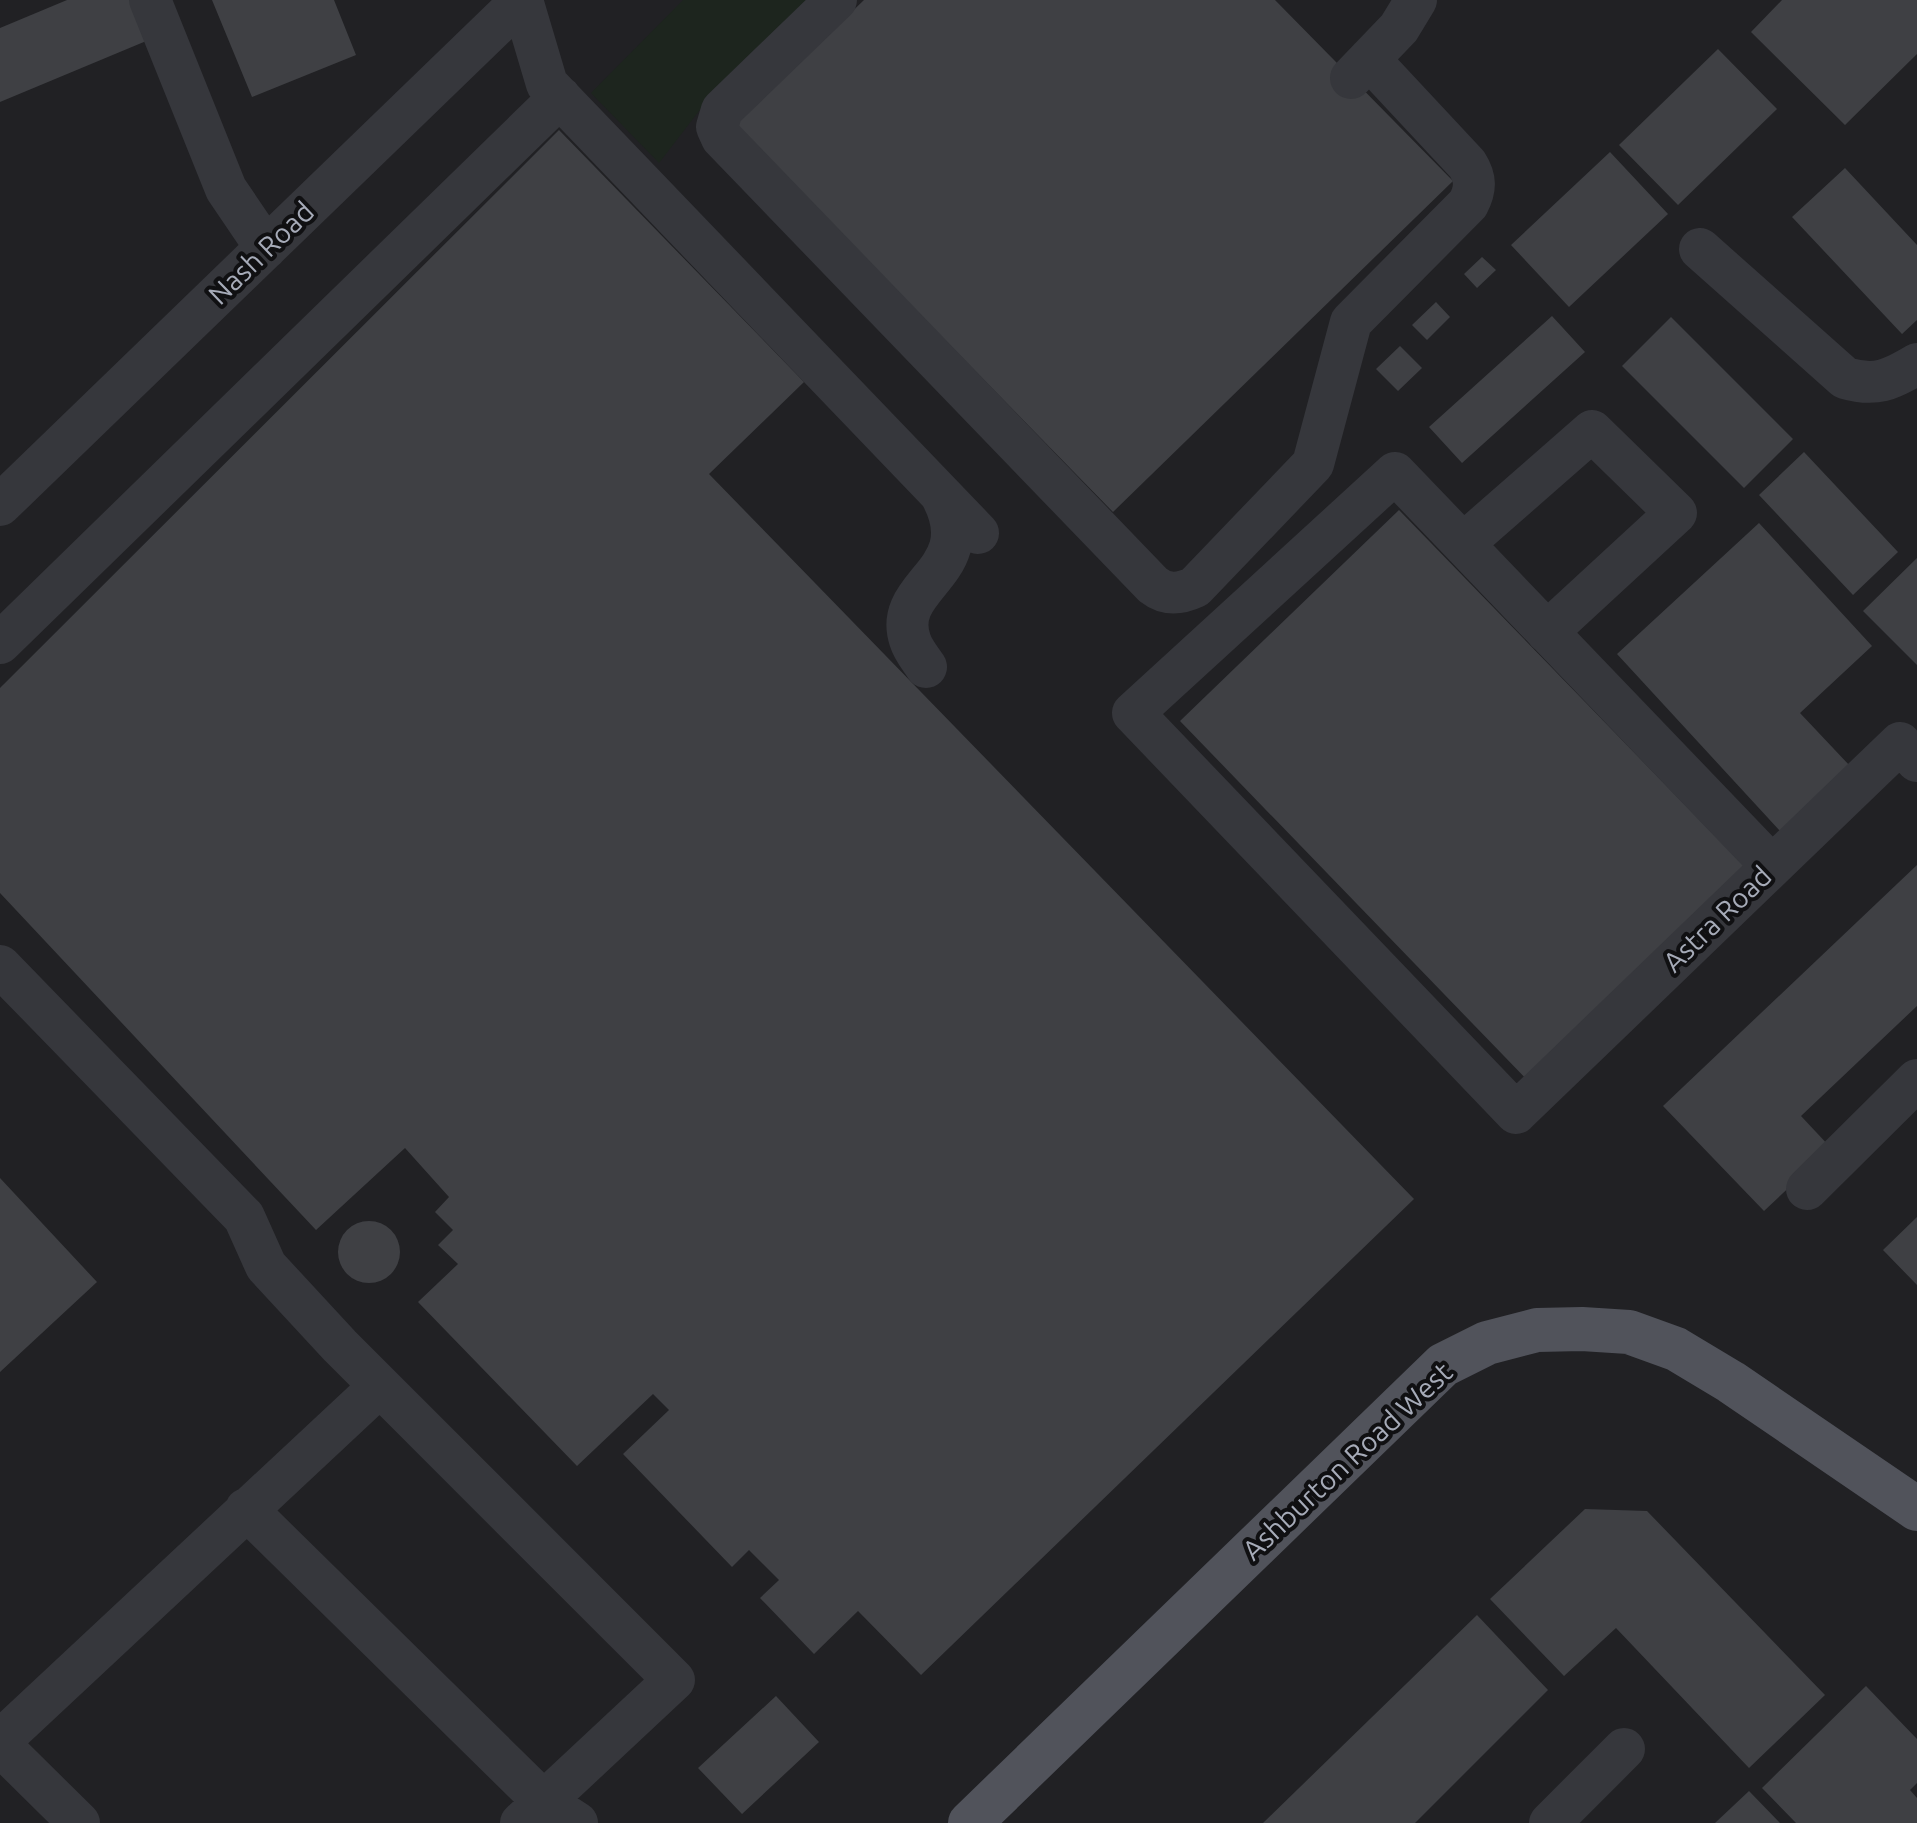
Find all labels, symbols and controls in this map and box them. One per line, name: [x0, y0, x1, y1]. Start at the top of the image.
street label: Nash Road: [202, 195, 319, 310]
street label: Astra Road: [1656, 860, 1777, 978]
street label: Ashburton Road West: [1236, 1356, 1458, 1566]

